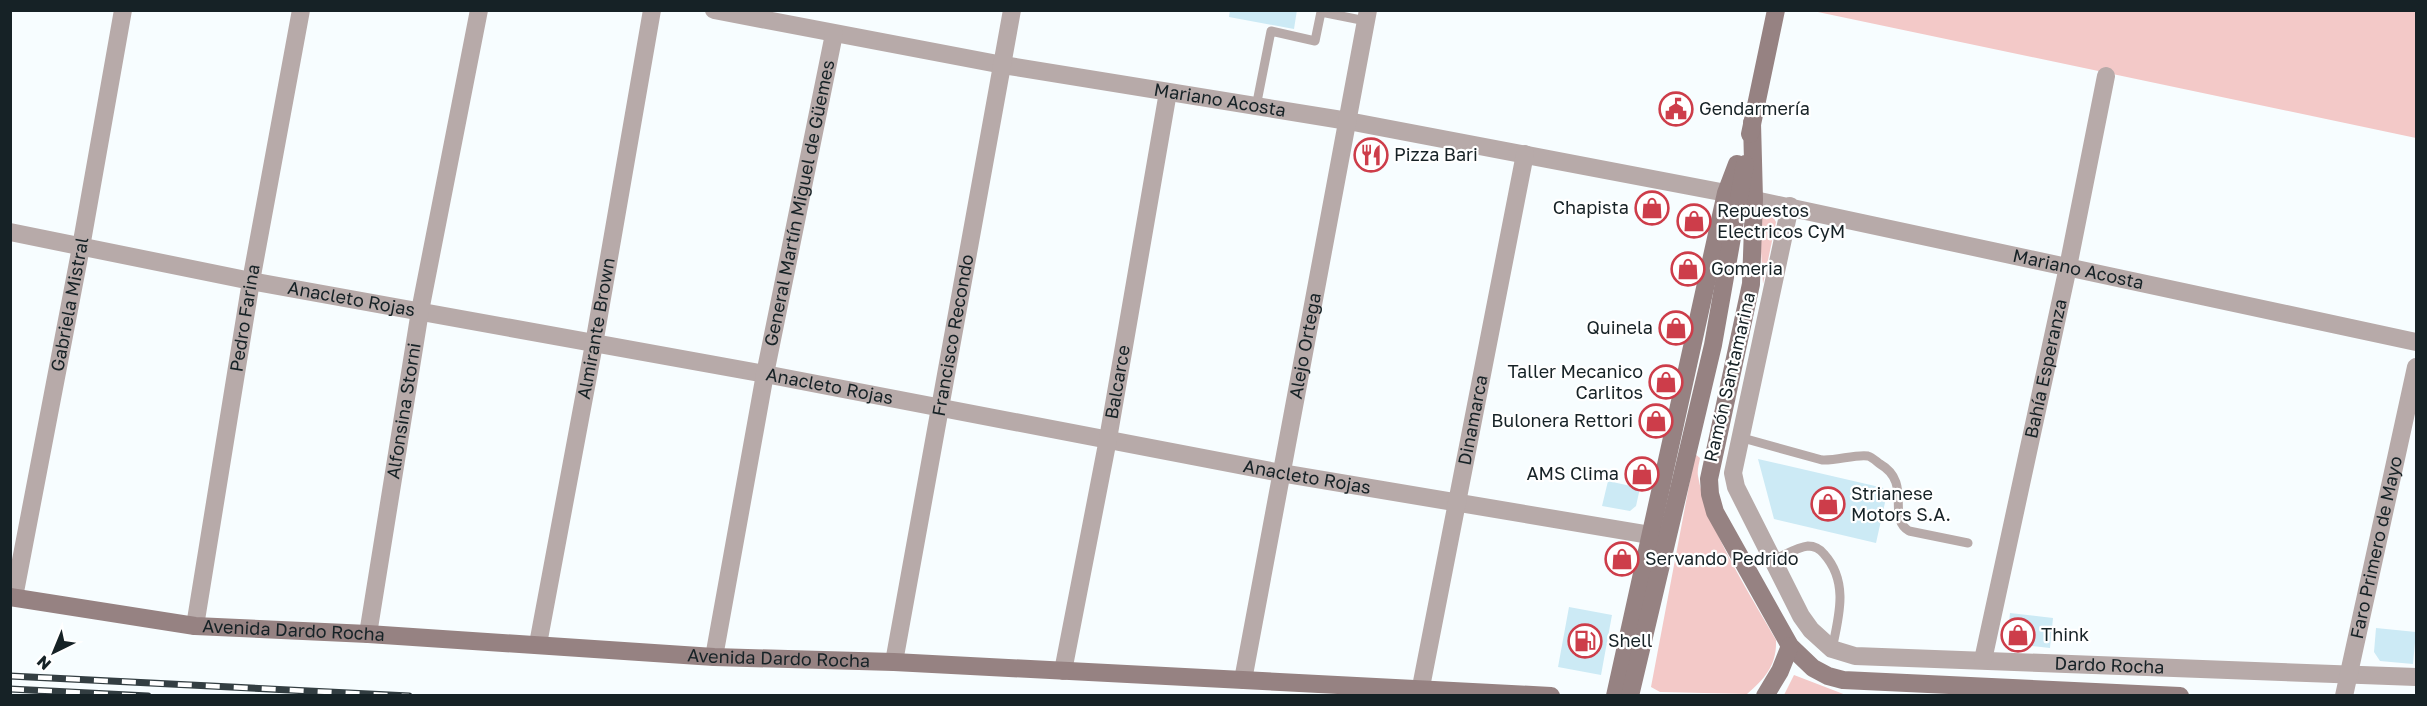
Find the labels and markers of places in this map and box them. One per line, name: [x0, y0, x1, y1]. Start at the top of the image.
public building icon: Gendarmería: [1658, 91, 1694, 127]
place label: Gendarmería: [1699, 97, 1810, 119]
restaurant icon: Pizza Bari: [1353, 137, 1389, 173]
place label: Pizza Bari: [1394, 143, 1478, 165]
shop icon: Chapista: [1634, 190, 1670, 226]
place label: Chapista: [1553, 196, 1629, 218]
place label: Repuestos Electricos CyM: [1717, 199, 1845, 242]
shop icon: Repuestos Electricos CyM: [1676, 203, 1712, 239]
shop icon: Gomeria: [1670, 251, 1706, 287]
place label: Gomeria: [1711, 257, 1783, 279]
shop icon: Quinela: [1658, 310, 1694, 346]
place label: Quinela: [1587, 316, 1653, 338]
place label: Taller Mecanico Carlitos: [1508, 360, 1643, 403]
shop icon: Taller Mecanico Carlitos: [1648, 364, 1684, 400]
shop icon: Bulonera Rettori: [1638, 403, 1674, 439]
place label: Bulonera Rettori: [1491, 409, 1633, 431]
shop icon: AMS Clima: [1624, 456, 1660, 492]
place label: AMS Clima: [1527, 462, 1619, 484]
place label: Strianese Motors S.A.: [1851, 482, 1951, 525]
shop icon: Strianese Motors S.A.: [1810, 486, 1846, 522]
shop icon: Servando Pedrido: [1604, 541, 1640, 577]
place label: Servando Pedrido: [1645, 547, 1799, 569]
shop icon: Think: [2000, 617, 2036, 653]
fuel station icon: Shell: [1567, 623, 1603, 659]
place label: Think: [2041, 623, 2089, 645]
place label: Shell: [1608, 629, 1653, 651]

